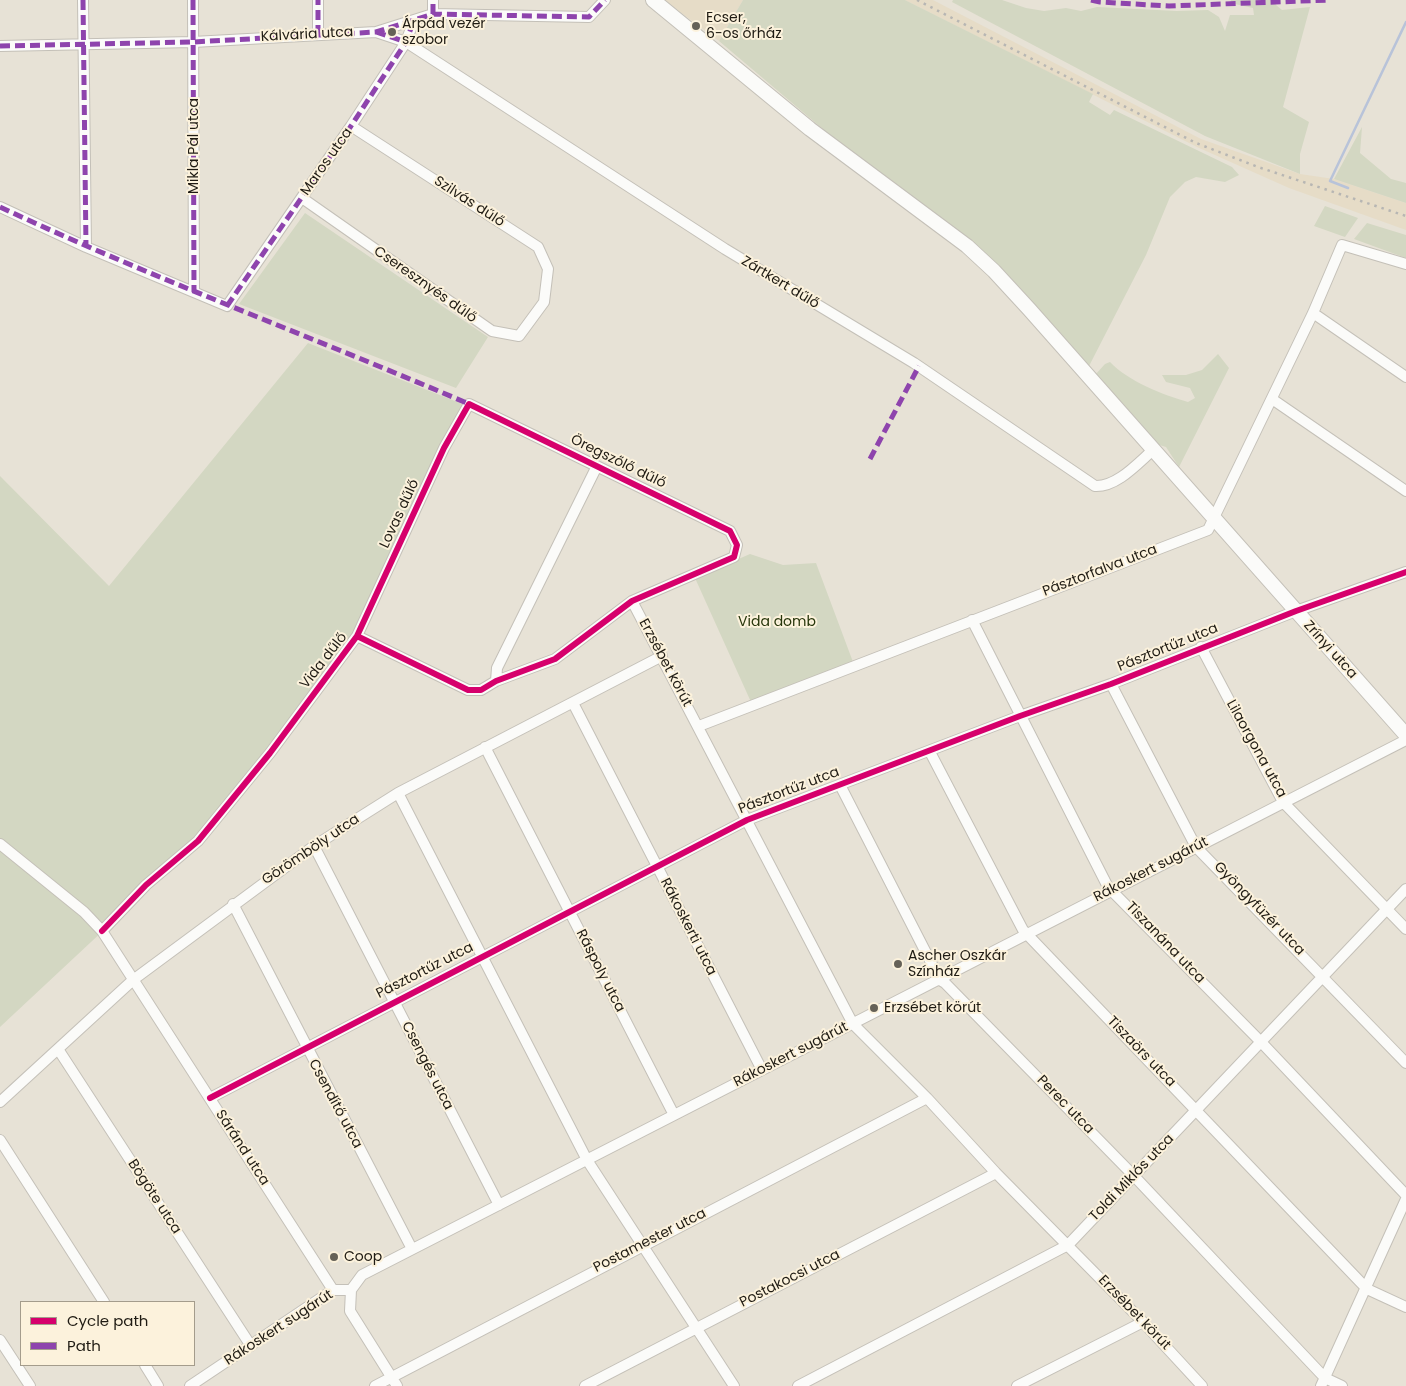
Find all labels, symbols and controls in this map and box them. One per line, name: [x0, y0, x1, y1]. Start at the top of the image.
place label: Ecser, 6-os őrház: [706, 10, 782, 42]
place label: Árpád vezér szobor: [402, 16, 486, 48]
marker: Ecser, 6-os őrház: [690, 20, 702, 32]
street label: Kálvária utca: [260, 24, 354, 46]
marker: Árpád vezér szobor: [386, 26, 398, 38]
street label: Mikla Pál utca: [186, 98, 202, 194]
street label: Maros utca: [298, 125, 356, 199]
street label: Szilvás dűlő: [431, 173, 507, 231]
street label: Cseresznyés dűlő: [370, 243, 480, 327]
street label: Zártkert dűlő: [738, 253, 822, 313]
street label: Öregszőlő dűlő: [568, 432, 668, 492]
street label: Lovas dűlő: [377, 477, 423, 551]
street label: Pásztorfalva utca: [1040, 541, 1160, 601]
park label: Vida domb: [738, 614, 816, 630]
street label: Erzsébet körút: [635, 616, 695, 710]
street label: Zrínyi utca: [1300, 618, 1360, 682]
street label: Pásztortűz utca: [1115, 620, 1221, 676]
street label: Vida dűlő: [297, 630, 351, 692]
street label: Lilaorgona utca: [1222, 697, 1290, 801]
street label: Pásztortűz utca: [736, 764, 842, 818]
street label: Görömböly utca: [259, 811, 363, 889]
street label: Rákoskert sugárút: [1091, 834, 1211, 906]
street label: Gyöngyfüzér utca: [1210, 859, 1308, 959]
street label: Rákoskerti utca: [656, 876, 720, 978]
street label: Tiszanána utca: [1122, 899, 1208, 987]
street label: Ráspoly utca: [572, 927, 628, 1015]
street label: Pásztortűz utca: [374, 939, 476, 1003]
place label: Ascher Oszkár Színház: [908, 948, 1006, 980]
marker: Ascher Oszkár Színház: [892, 958, 904, 970]
place label: Erzsébet körút: [884, 1000, 981, 1016]
marker: Erzsébet körút: [868, 1002, 880, 1014]
street label: Tiszaörs utca: [1103, 1013, 1179, 1091]
street label: Csengés utca: [398, 1019, 456, 1113]
street label: Rákoskert sugárút: [731, 1019, 851, 1091]
street label: Csendítő utca: [304, 1057, 366, 1151]
street label: Perec utca: [1033, 1072, 1097, 1138]
street label: Sáránd utca: [211, 1107, 273, 1189]
street label: Toldi Miklós utca: [1086, 1131, 1178, 1225]
street label: Bögöte utca: [124, 1157, 184, 1237]
street label: Postamester utca: [591, 1205, 709, 1277]
street label: Postakocsi utca: [737, 1247, 843, 1311]
place label: Coop: [344, 1249, 382, 1265]
marker: Coop: [328, 1251, 340, 1263]
street label: Erzsébet körút: [1094, 1272, 1174, 1354]
street label: Rákoskert sugárút: [222, 1287, 336, 1369]
legend: [20, 1301, 195, 1366]
text: Cycle path: [67, 1310, 148, 1331]
text: Path: [67, 1335, 101, 1356]

